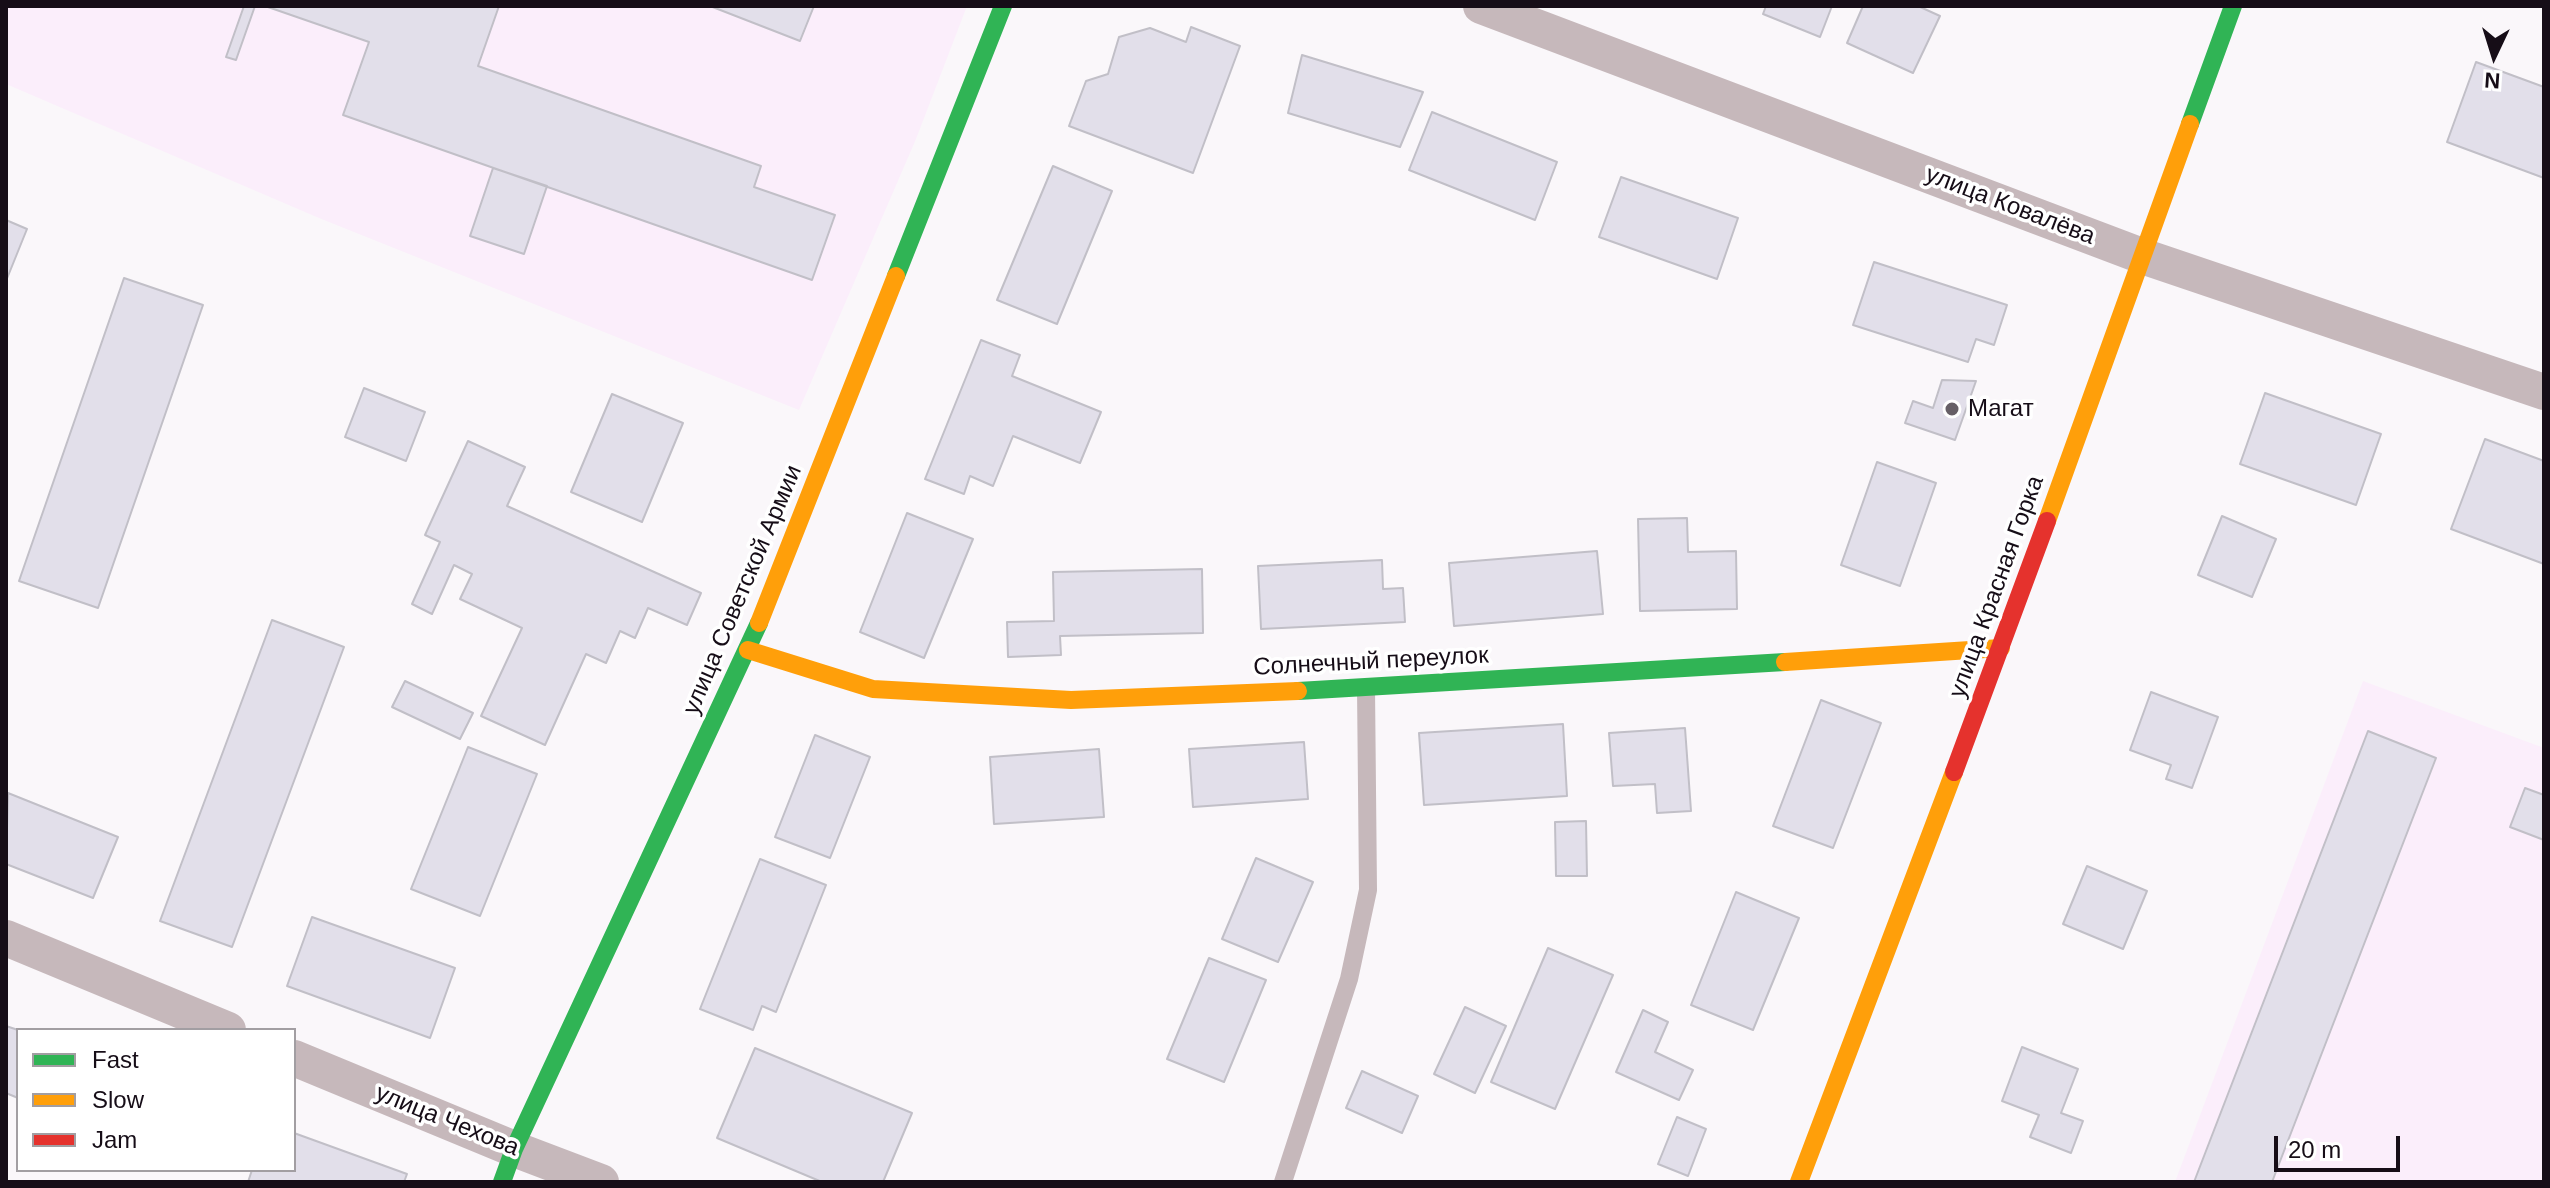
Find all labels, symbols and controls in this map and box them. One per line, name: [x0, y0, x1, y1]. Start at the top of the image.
north arrow: [2454, 16, 2534, 96]
text: N: [2484, 67, 2501, 93]
street label: улица Ковалёва: [1921, 160, 2099, 252]
place label: Магат: [1968, 395, 2034, 423]
marker: Магат: [1943, 400, 1961, 418]
street label: улица Советской Армии: [677, 461, 809, 719]
street label: улица Красная Горка: [1943, 472, 2051, 702]
street label: Солнечный переулок: [1253, 641, 1489, 683]
legend: [16, 1028, 296, 1172]
text: Fast: [92, 1046, 139, 1073]
street label: улица Чехова: [371, 1079, 523, 1163]
text: Slow: [92, 1086, 144, 1113]
scale bar: [2278, 1120, 2404, 1170]
text: Jam: [92, 1126, 137, 1153]
text: 20 m: [2288, 1136, 2341, 1163]

